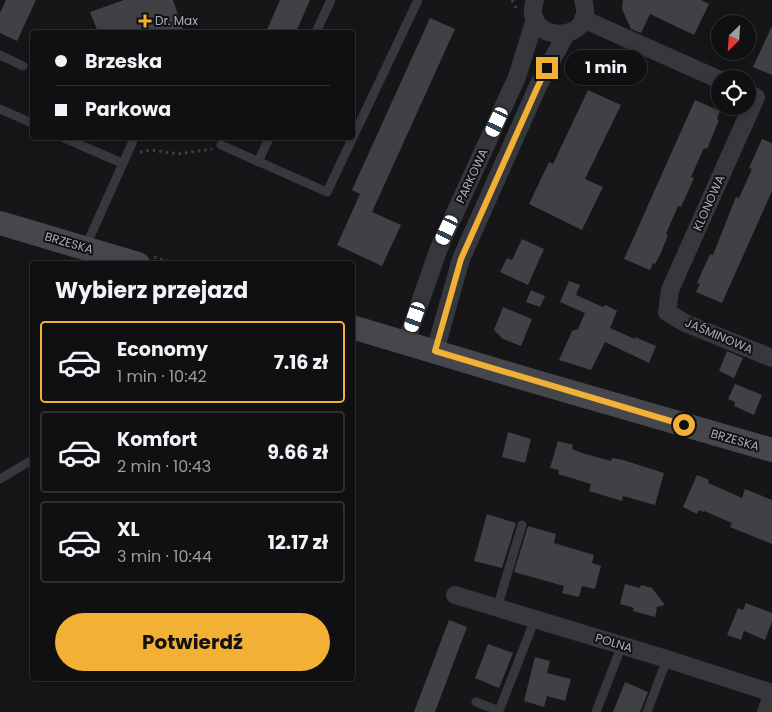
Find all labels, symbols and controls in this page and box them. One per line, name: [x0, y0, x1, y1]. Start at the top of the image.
place label: Dr. Max: [155, 12, 198, 29]
marker: Dr. Max: [139, 15, 151, 27]
north arrow: [711, 15, 756, 60]
map controls: [711, 15, 756, 115]
text: Brzeska: [85, 48, 162, 75]
callout: 1 min: [564, 50, 647, 86]
text: 1 min: [585, 56, 627, 79]
route end: [536, 57, 558, 79]
button: locate: [711, 70, 756, 115]
text: Parkowa: [85, 96, 171, 123]
car: [483, 105, 510, 139]
street label: PARKOWA: [451, 146, 492, 206]
street label: KLONOWA: [689, 172, 728, 233]
car: [433, 213, 460, 247]
street label: BRZESKA: [43, 228, 95, 258]
text: Wybierz przejazd: [55, 275, 248, 306]
car: [403, 300, 426, 334]
street label: JAŚMINOWA: [683, 314, 756, 358]
text: Economy: [117, 336, 208, 363]
icon: car: [57, 340, 102, 385]
text: 7.16 zł: [274, 349, 328, 376]
text: 1 min · 10:42: [117, 365, 207, 388]
route start: [673, 414, 695, 436]
street label: BRZESKA: [709, 425, 761, 455]
text: Komfort: [117, 426, 197, 453]
icon: car: [57, 430, 102, 475]
text: 9.66 zł: [267, 439, 328, 466]
text: 2 min · 10:43: [117, 455, 211, 478]
text: XL: [117, 516, 140, 543]
icon: car: [57, 520, 102, 565]
text: 12.17 zł: [268, 529, 328, 556]
text: 3 min · 10:44: [117, 545, 212, 568]
button: Potwierdź: [55, 613, 330, 671]
street label: POLNA: [593, 629, 635, 656]

